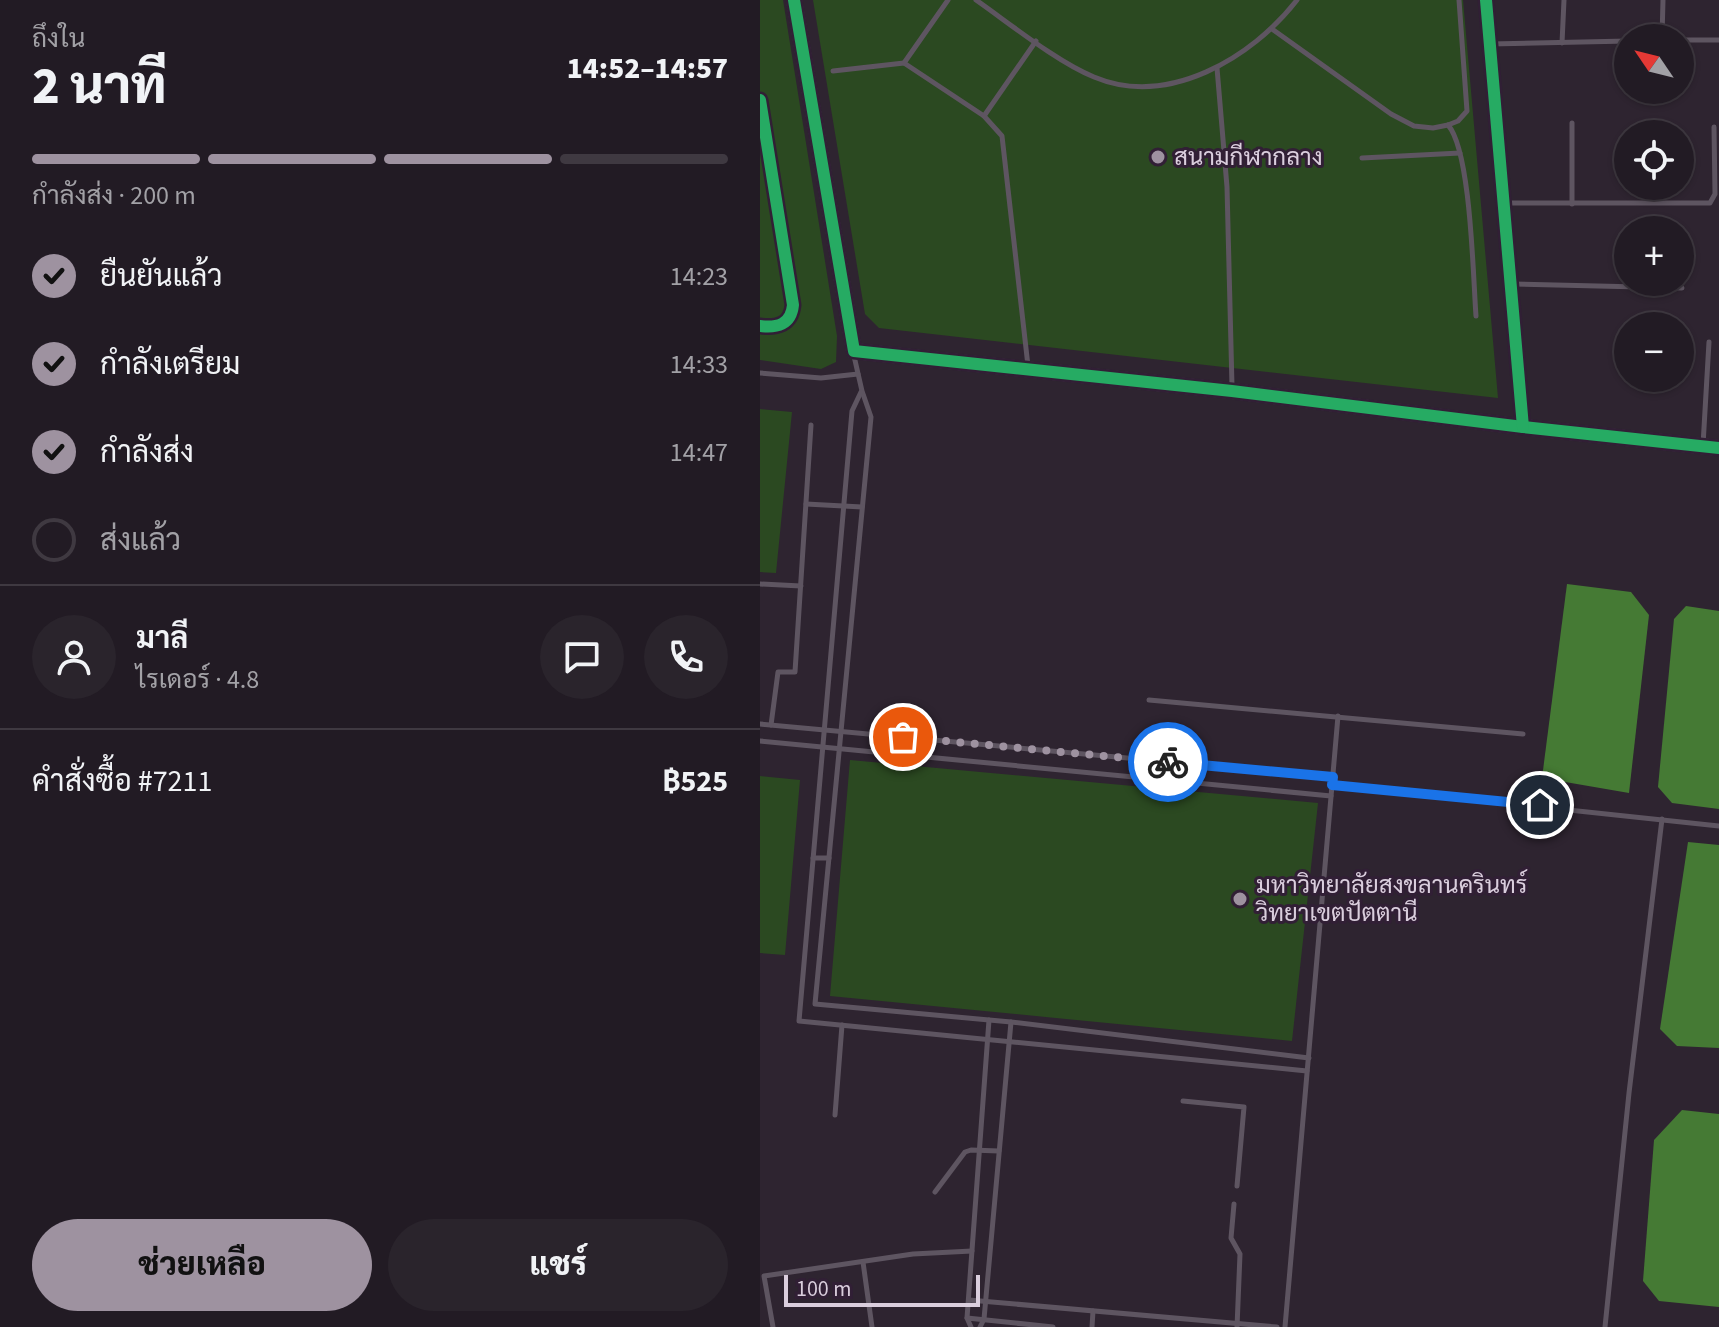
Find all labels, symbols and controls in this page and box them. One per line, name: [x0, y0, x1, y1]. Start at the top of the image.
text: ถึงใน: [32, 20, 85, 57]
north arrow: [1614, 24, 1694, 104]
map controls: [1614, 24, 1694, 392]
text: 14:52–14:57: [567, 47, 728, 90]
text: 2 นาที: [32, 50, 167, 124]
button: locate: [1614, 120, 1694, 200]
place label: สนามกีฬากลาง: [1174, 140, 1323, 175]
marker: สนามกีฬากลาง: [1149, 148, 1167, 166]
text: กำลังส่ง · 200 m: [32, 177, 196, 214]
button: +: [1614, 216, 1694, 296]
icon: check: [32, 254, 76, 298]
text: ยืนยันแล้ว: [100, 255, 223, 298]
text: 14:23: [670, 258, 728, 295]
button: −: [1614, 312, 1694, 392]
icon: check: [32, 342, 76, 386]
text: กำลังเตรียม: [100, 343, 240, 386]
text: 14:33: [670, 346, 728, 383]
icon: check: [32, 430, 76, 474]
text: กำลังส่ง: [100, 431, 194, 474]
text: 14:47: [670, 434, 728, 471]
text: ส่งแล้ว: [100, 519, 181, 562]
button: person: [32, 615, 116, 699]
button: chat: [540, 615, 624, 699]
button: phone: [644, 615, 728, 699]
text: มาลี: [136, 617, 188, 660]
text: ไรเดอร์ · 4.8: [136, 661, 259, 698]
pin: [869, 703, 937, 771]
icon: bag: [881, 715, 925, 759]
courier: [1128, 722, 1208, 802]
icon: bike: [1146, 740, 1190, 784]
text: คำสั่งซื้อ #7211: [32, 760, 212, 803]
text: ฿525: [662, 760, 728, 803]
pin: [1506, 771, 1574, 839]
icon: home: [1518, 783, 1562, 827]
place label: มหาวิทยาลัยสงขลานครินทร์ วิทยาเขตปัตตานี: [1255, 868, 1527, 931]
marker: มหาวิทยาลัยสงขลานครินทร์ วิทยาเขตปัตตานี: [1231, 890, 1249, 908]
button: ช่วยเหลือ: [32, 1219, 372, 1311]
button: แชร์: [388, 1219, 728, 1311]
scale bar: [784, 1271, 980, 1307]
text: 100 m: [796, 1273, 851, 1305]

